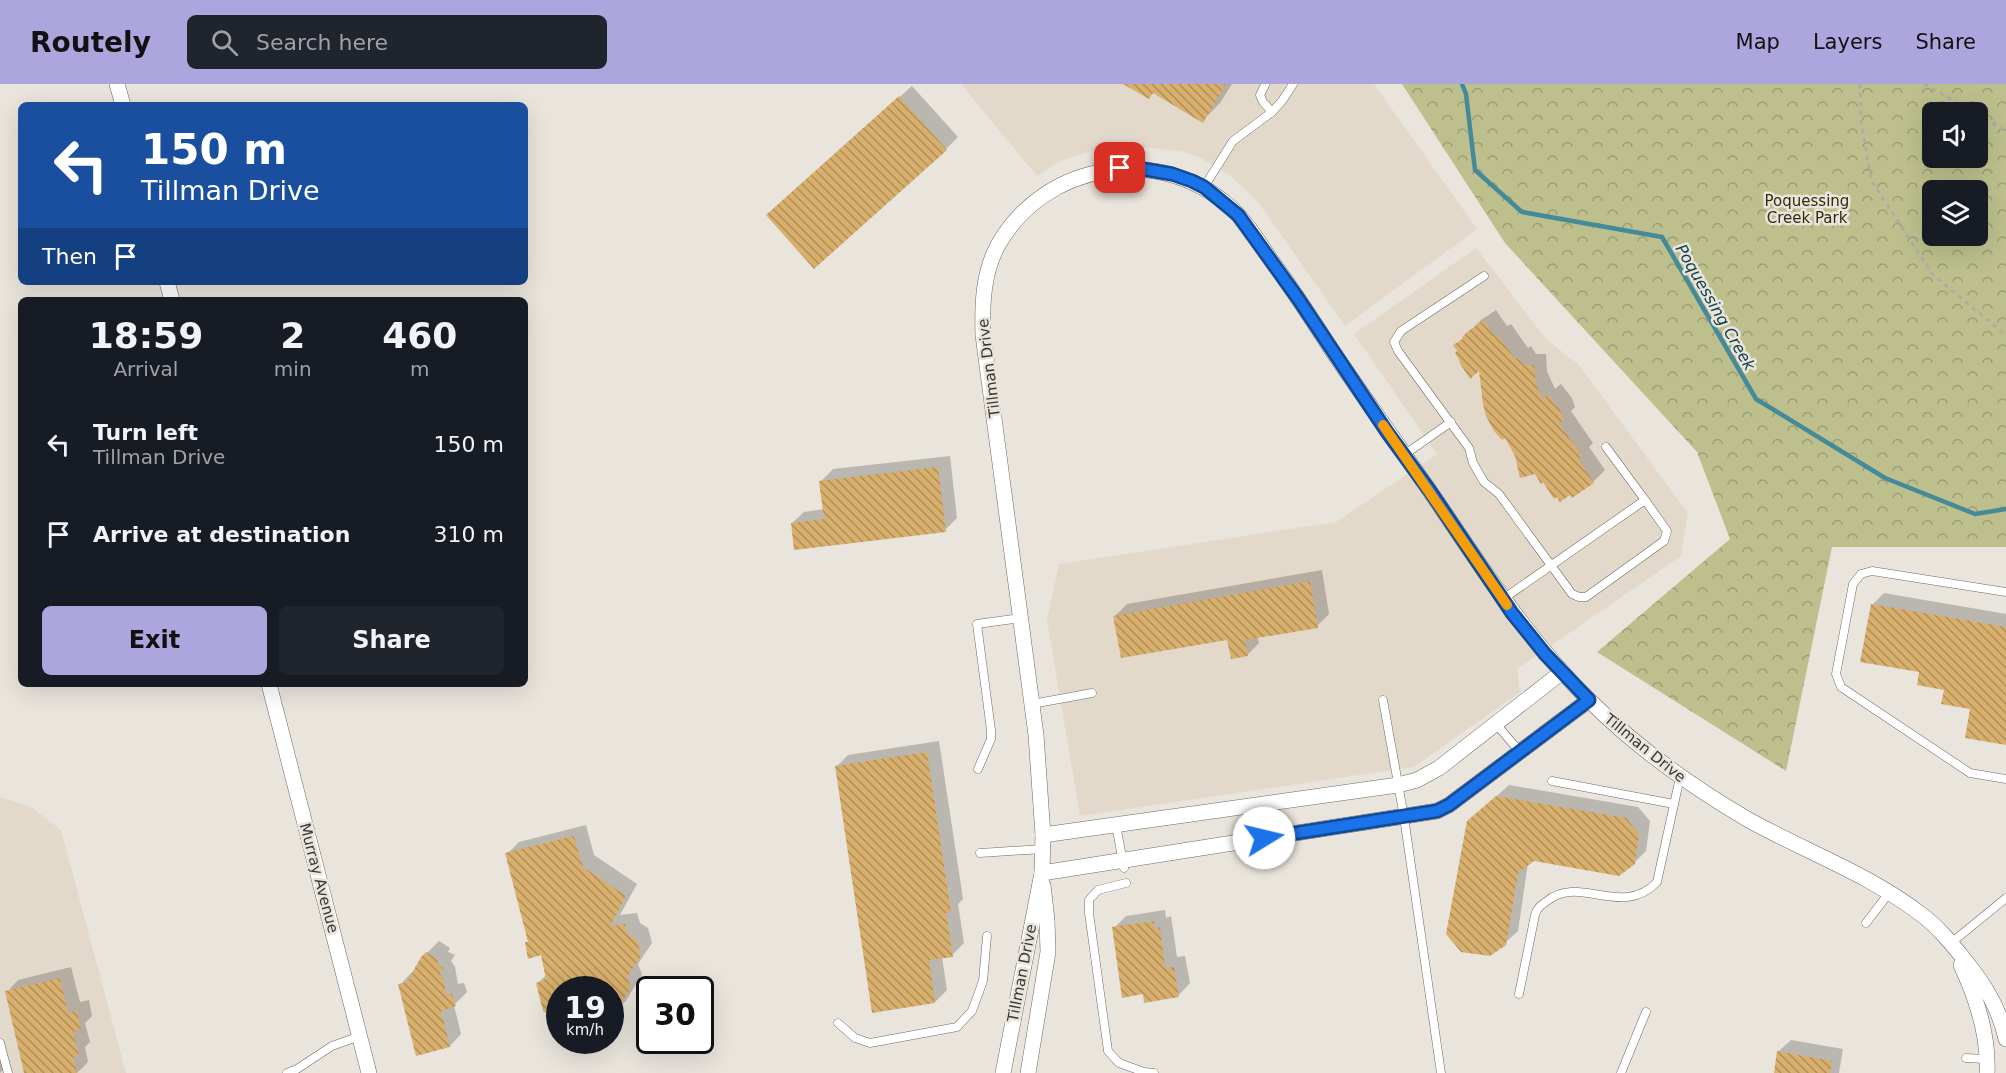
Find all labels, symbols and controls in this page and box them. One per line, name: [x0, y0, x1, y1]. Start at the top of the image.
search box: [187, 15, 607, 69]
text: Routely: [30, 26, 151, 59]
icon: search: [208, 26, 241, 59]
text: Search here: [256, 30, 388, 55]
text: Map: [1736, 30, 1780, 54]
text: Layers: [1813, 30, 1882, 54]
text: Share: [1915, 30, 1976, 54]
map controls: [1922, 102, 1988, 246]
button: sound: [1922, 102, 1988, 168]
text: 150 m: [141, 125, 287, 174]
icon: left: [42, 126, 120, 204]
pin: [1094, 142, 1145, 193]
icon: arrive: [1103, 151, 1136, 184]
text: Tillman Drive: [141, 175, 320, 206]
button: layers: [1922, 180, 1988, 246]
park label: Poquessing Creek Park: [1765, 192, 1849, 227]
icon: arrive: [109, 240, 142, 273]
water label: Poquessing Creek: [1672, 241, 1760, 374]
text: Then: [42, 244, 97, 269]
text: 18:59: [89, 315, 203, 356]
text: 2: [280, 315, 305, 356]
text: 460: [382, 315, 457, 356]
street label: Tillman Drive: [974, 318, 1004, 419]
text: Arrival: [113, 357, 178, 381]
text: min: [274, 357, 312, 381]
text: m: [410, 357, 430, 381]
text: Turn left: [93, 420, 198, 445]
icon: left: [42, 428, 75, 461]
text: 150 m: [434, 432, 504, 457]
text: Tillman Drive: [93, 445, 225, 469]
icon: arrive: [42, 518, 75, 551]
text: Arrive at destination: [93, 522, 350, 547]
text: 310 m: [434, 522, 504, 547]
button: Exit: [42, 606, 267, 675]
button: Share: [279, 606, 504, 675]
street label: Tillman Drive: [1600, 709, 1689, 786]
position arrow: [1232, 806, 1296, 870]
street label: Murray Avenue: [296, 821, 342, 935]
street label: Tillman Drive: [1004, 923, 1040, 1024]
speed limit sign: 30: [636, 976, 714, 1054]
text: 19: [564, 990, 606, 1025]
text: km/h: [566, 1021, 604, 1039]

